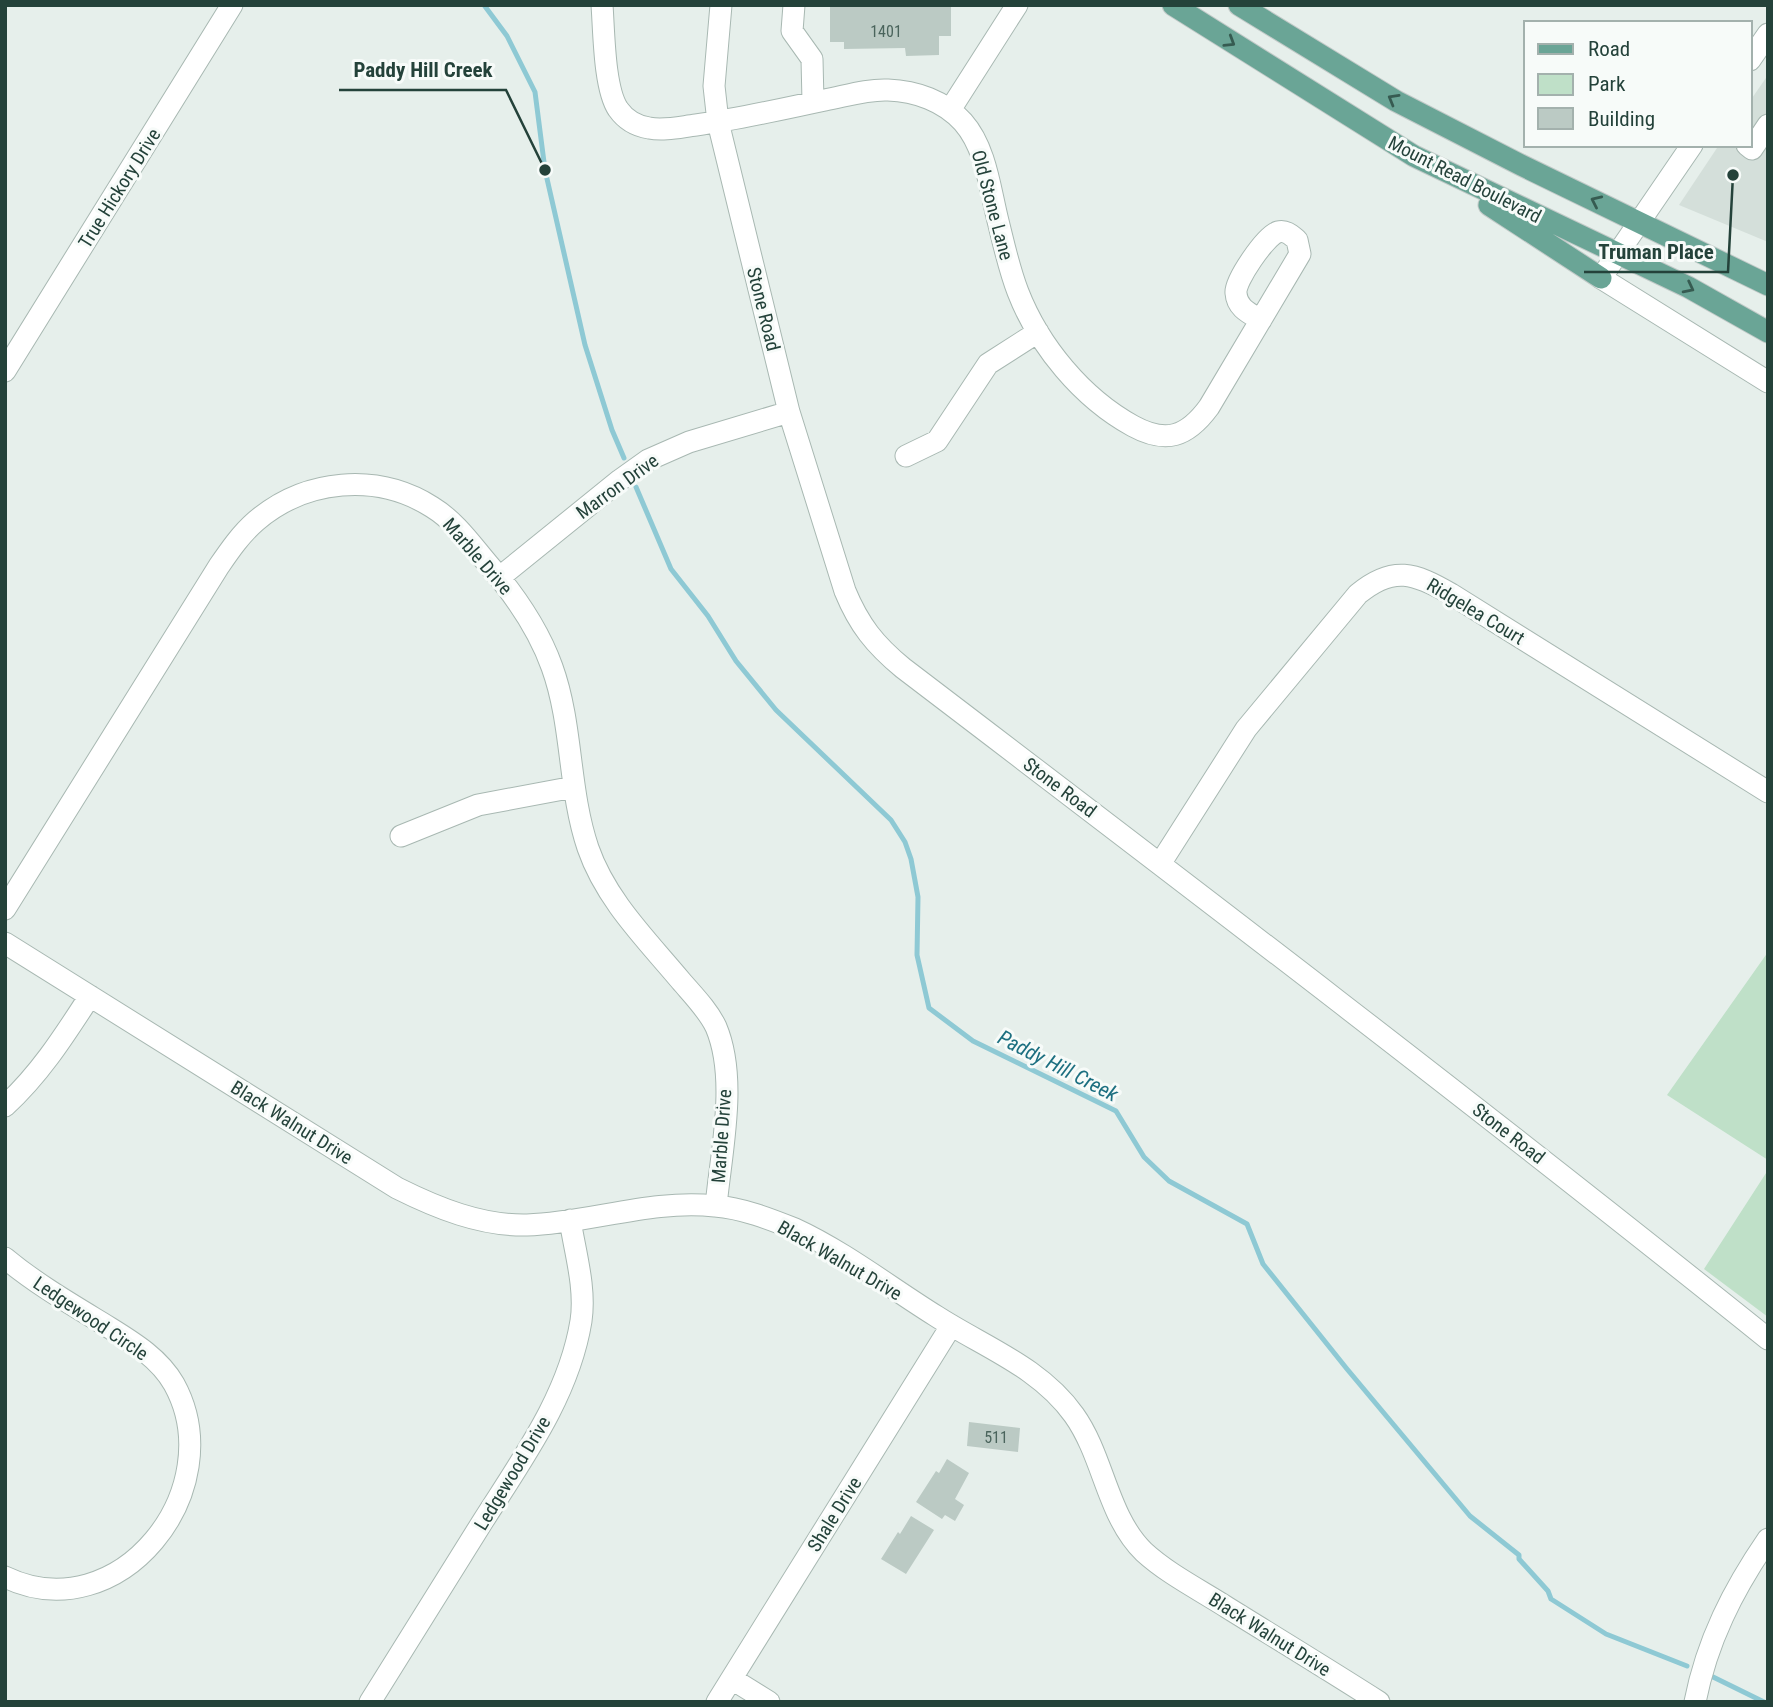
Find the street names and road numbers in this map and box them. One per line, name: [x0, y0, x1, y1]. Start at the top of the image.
street label: True Hickory Drive: [73, 124, 165, 252]
street label: Mount Read Boulevard: [1384, 131, 1545, 228]
street label: Old Stone Lane: [967, 148, 1018, 263]
street label: Stone Road: [742, 265, 785, 353]
street label: Marron Drive: [572, 449, 663, 524]
street label: Marble Drive: [438, 513, 517, 599]
street label: Ridgelea Court: [1423, 573, 1529, 650]
street label: Stone Road: [1019, 753, 1101, 822]
street label: Black Walnut Drive: [227, 1076, 357, 1169]
street label: Marble Drive: [707, 1088, 736, 1184]
street label: Stone Road: [1468, 1098, 1549, 1169]
street label: Black Walnut Drive: [774, 1216, 906, 1305]
street label: Ledgewood Circle: [29, 1272, 153, 1365]
street label: Ledgewood Drive: [469, 1412, 555, 1534]
street label: Shale Drive: [803, 1473, 866, 1556]
street label: Black Walnut Drive: [1205, 1588, 1335, 1681]

